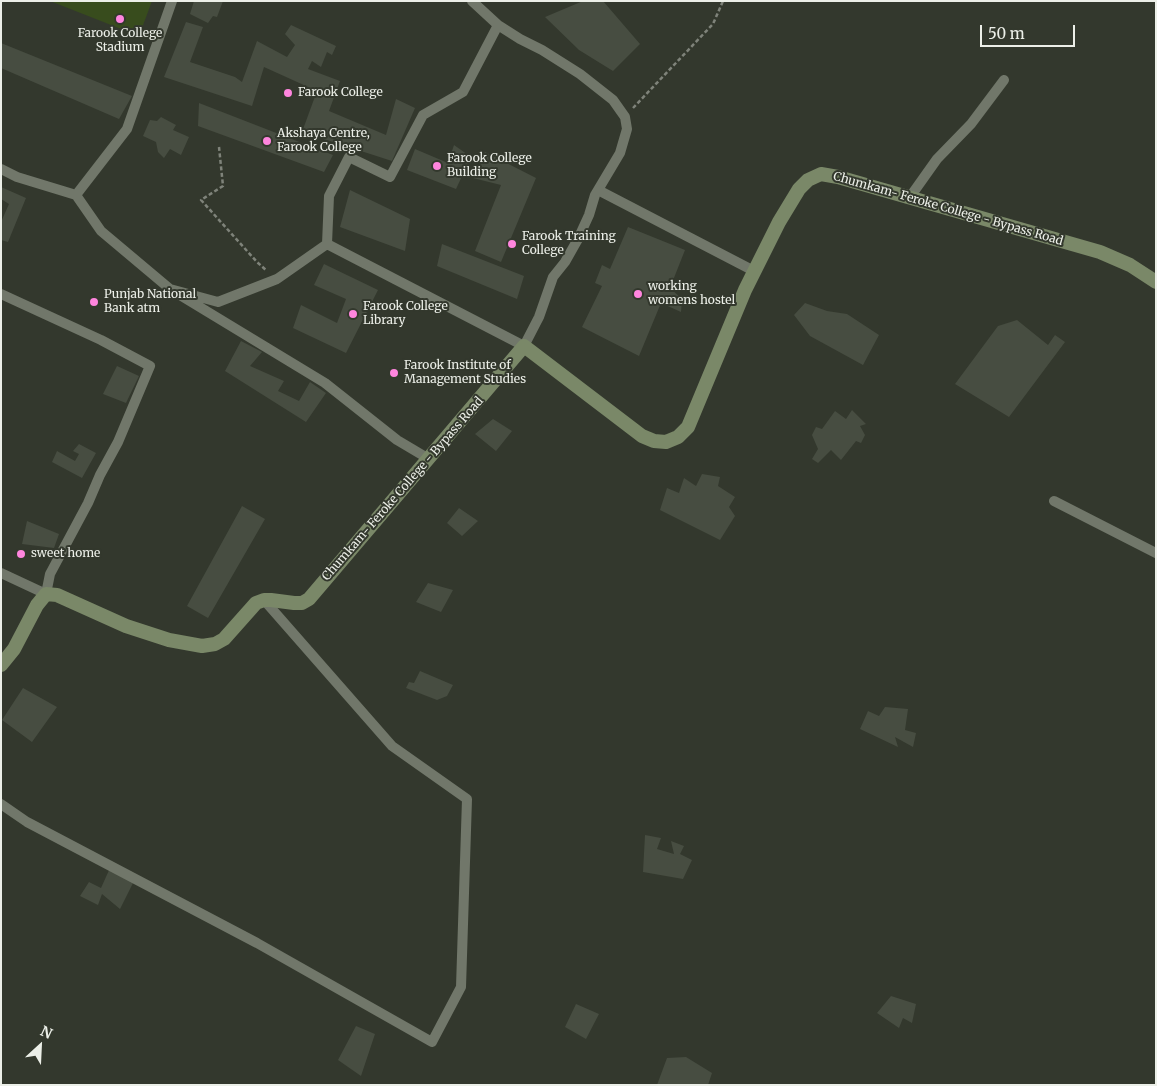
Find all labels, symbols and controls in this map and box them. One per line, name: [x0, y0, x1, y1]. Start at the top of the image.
marker: Farook College Stadium: [114, 13, 126, 25]
scale bar: [982, 15, 1077, 47]
text: 50 m: [988, 24, 1025, 43]
place label: Farook College Stadium: [78, 27, 162, 55]
place label: Farook College: [298, 86, 383, 100]
marker: Farook College: [282, 87, 294, 99]
place label: Akshaya Centre, Farook College: [277, 127, 370, 155]
marker: Akshaya Centre, Farook College: [261, 135, 273, 147]
place label: Farook College Building: [447, 152, 532, 180]
marker: Farook College Building: [431, 160, 443, 172]
street label: Chumkam- Feroke College - Bypass Road: [831, 169, 1065, 249]
place label: Farook Training College: [522, 230, 616, 258]
marker: Farook Training College: [506, 238, 518, 250]
place label: working womens hostel: [648, 280, 735, 308]
place label: Punjab National Bank atm: [104, 288, 196, 316]
marker: working womens hostel: [632, 288, 644, 300]
marker: Punjab National Bank atm: [88, 296, 100, 308]
place label: Farook College Library: [363, 300, 448, 328]
marker: Farook College Library: [347, 308, 359, 320]
place label: Farook Institute of Management Studies: [404, 359, 526, 387]
marker: Farook Institute of Management Studies: [388, 367, 400, 379]
street label: Chumkam- Feroke College - Bypass Road: [319, 394, 487, 584]
place label: sweet home: [31, 547, 100, 561]
marker: sweet home: [15, 548, 27, 560]
north arrow: [15, 1021, 65, 1071]
text: N: [38, 1022, 55, 1043]

